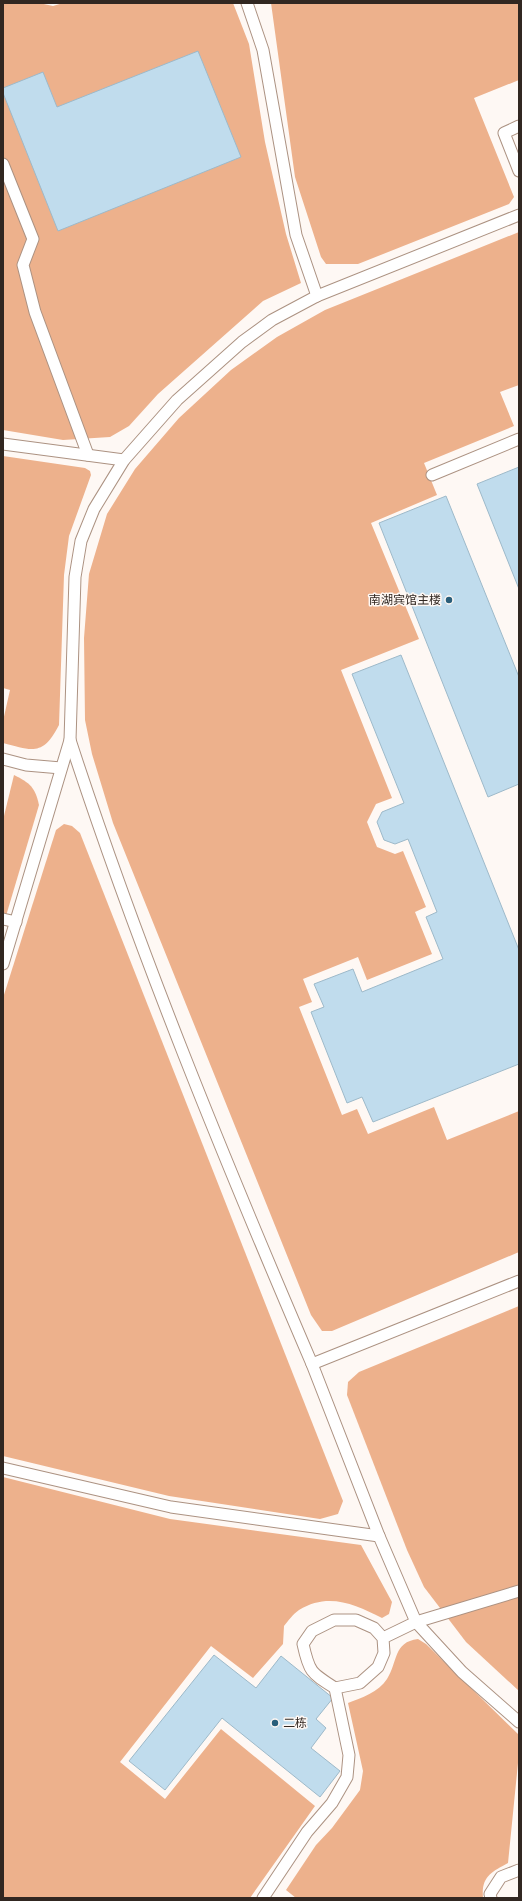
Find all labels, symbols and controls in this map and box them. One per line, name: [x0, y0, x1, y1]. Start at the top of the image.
place label: 南湖宾馆主楼: [369, 592, 441, 609]
marker: 南湖宾馆主楼: [444, 595, 454, 605]
place label: 二栋: [283, 1715, 307, 1732]
marker: 二栋: [270, 1718, 280, 1728]

